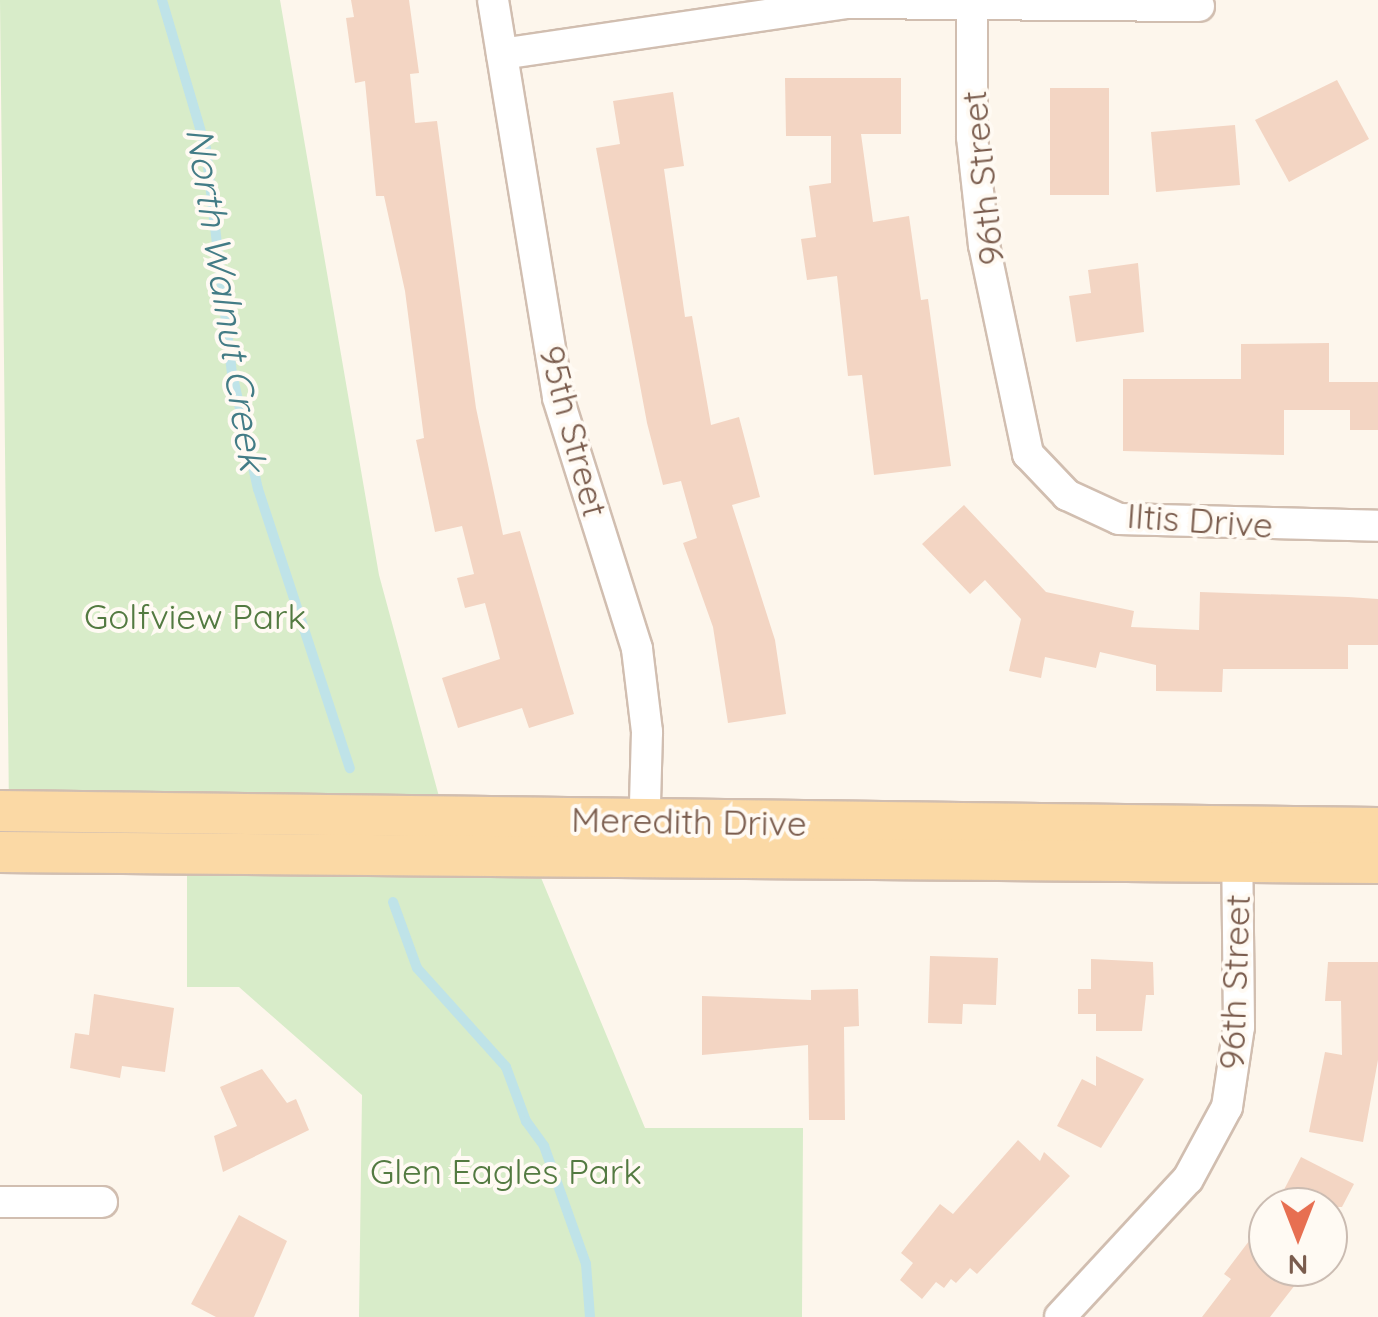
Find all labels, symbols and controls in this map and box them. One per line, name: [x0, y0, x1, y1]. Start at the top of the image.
street label: 96th Street: [952, 89, 1012, 267]
water label: North Walnut Creek: [176, 124, 276, 474]
street label: 95th Street: [531, 341, 617, 521]
street label: Iltis Drive: [1126, 494, 1274, 546]
park label: Golfview Park: [84, 595, 306, 637]
street label: Meredith Drive: [571, 798, 807, 844]
street label: 96th Street: [1210, 894, 1258, 1070]
park label: Glen Eagles Park: [370, 1150, 642, 1192]
north arrow: [1248, 1187, 1348, 1287]
text: N: [1288, 1248, 1308, 1283]

